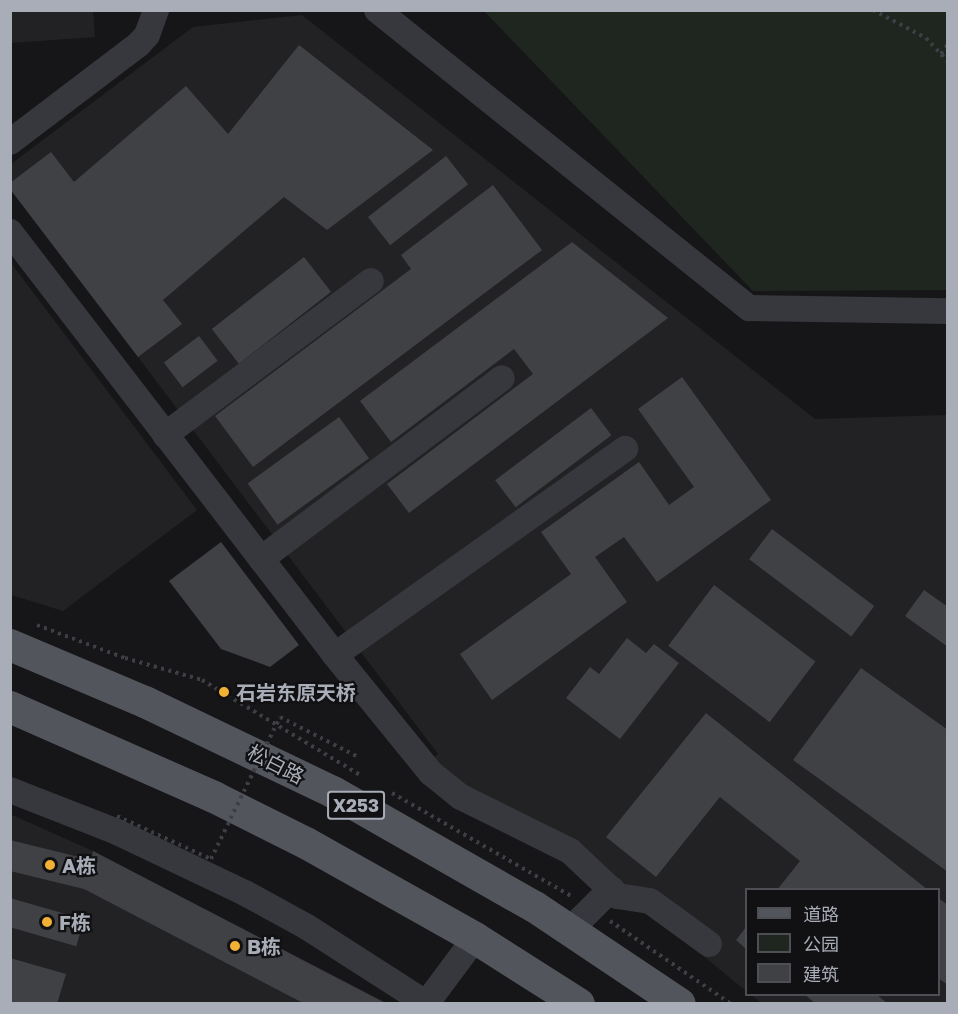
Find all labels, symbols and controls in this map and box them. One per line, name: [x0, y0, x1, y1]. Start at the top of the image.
place label: 石岩东原天桥: [236, 680, 356, 704]
marker: 石岩东原天桥: [217, 685, 231, 699]
street label: 松白路: [244, 740, 308, 788]
road number: X253: [326, 790, 386, 820]
place label: A栋: [62, 853, 96, 877]
marker: A栋: [43, 858, 57, 872]
legend: [745, 888, 940, 996]
text: 道路: [803, 903, 839, 925]
place label: F栋: [59, 910, 91, 934]
marker: F栋: [40, 915, 54, 929]
text: 公园: [803, 933, 839, 955]
place label: B栋: [247, 934, 281, 958]
marker: B栋: [228, 939, 242, 953]
text: 建筑: [803, 963, 839, 985]

